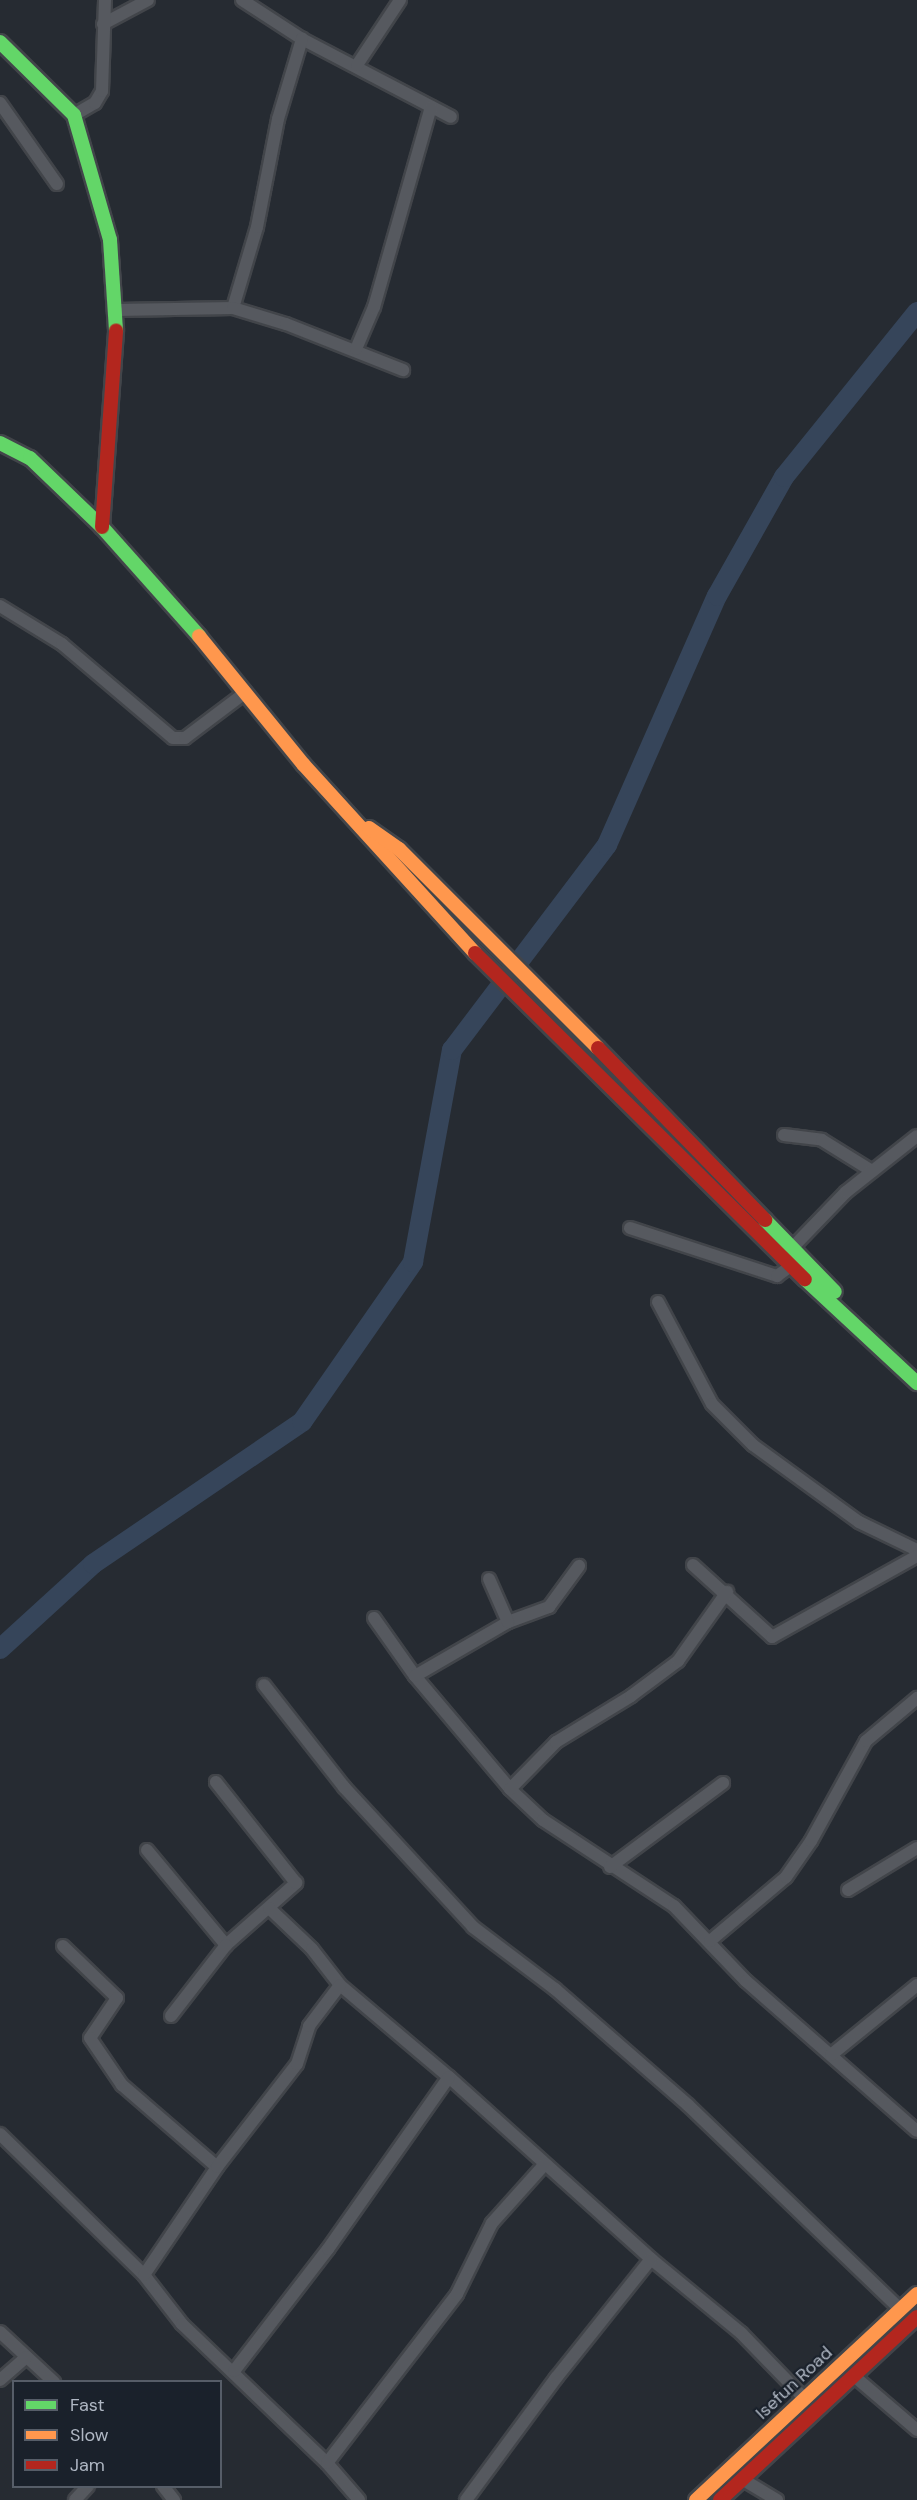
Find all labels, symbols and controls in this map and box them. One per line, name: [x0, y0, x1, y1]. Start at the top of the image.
street label: Isefun Road: [751, 2342, 837, 2424]
legend: [12, 2380, 222, 2488]
text: Fast: [70, 2393, 105, 2417]
text: Slow: [70, 2423, 109, 2447]
text: Jam: [70, 2453, 105, 2477]

